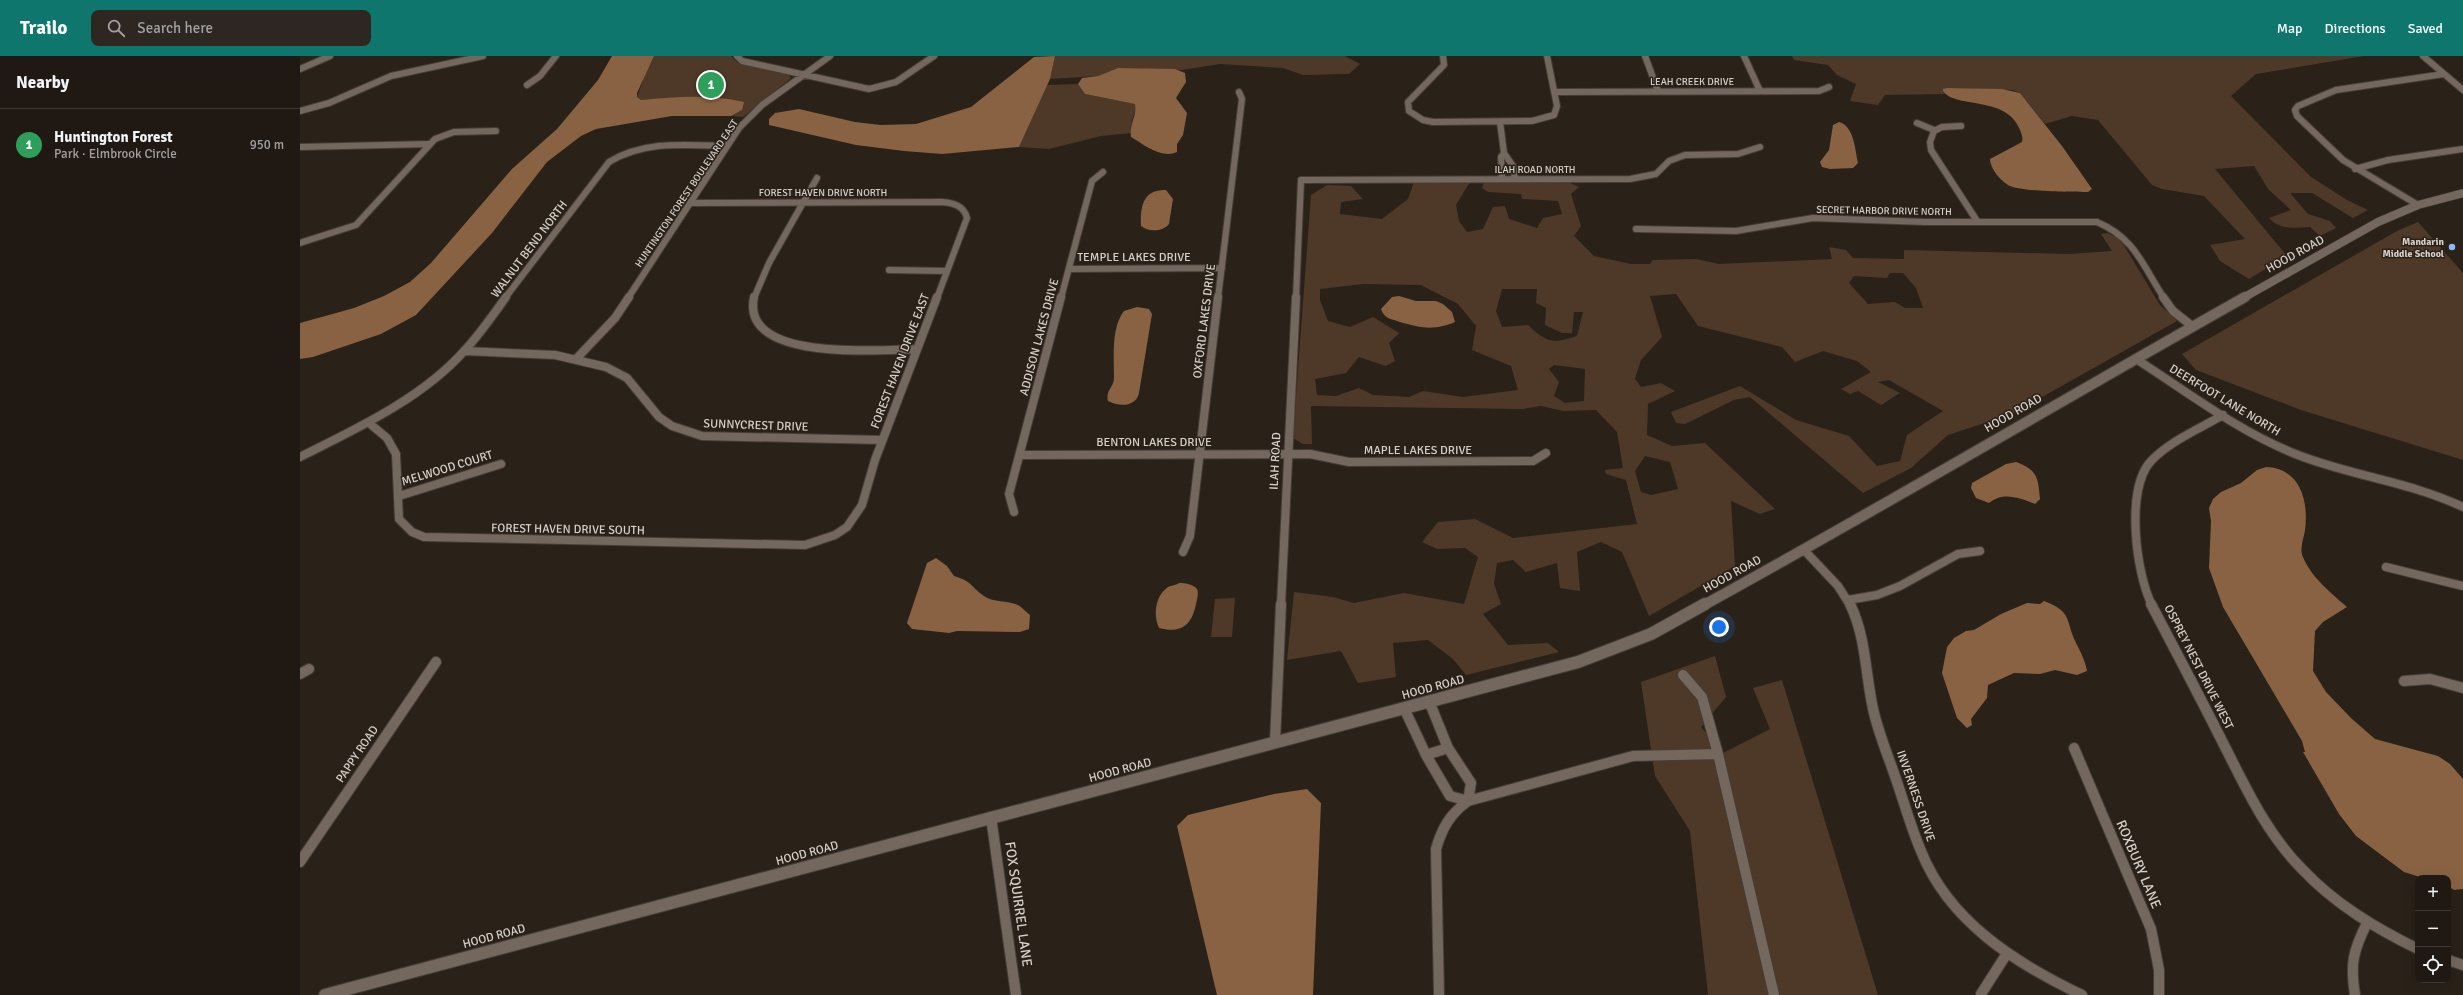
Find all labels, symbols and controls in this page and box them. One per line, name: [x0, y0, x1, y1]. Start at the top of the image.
search box: [91, 10, 371, 46]
text: Trailo: [20, 16, 67, 40]
icon: search: [105, 17, 127, 39]
text: Search here: [137, 19, 213, 37]
text: Map: [2277, 20, 2303, 37]
text: Directions: [2325, 20, 2386, 37]
text: Saved: [2408, 20, 2443, 37]
pin: 1: [698, 70, 724, 100]
text: Nearby: [16, 72, 69, 93]
street label: LEAH CREEK DRIVE: [1650, 76, 1734, 88]
street label: HUNTINGTON FOREST BOULEVARD EAST: [633, 117, 741, 270]
text: Huntington Forest: [54, 128, 173, 146]
text: 1: [25, 137, 33, 153]
text: 950 m: [250, 137, 284, 153]
text: Park · Elmbrook Circle: [54, 146, 177, 162]
street label: ILAH ROAD NORTH: [1494, 164, 1576, 176]
street label: FOREST HAVEN DRIVE NORTH: [759, 187, 887, 199]
street label: WALNUT BEND NORTH: [488, 198, 571, 301]
street label: SECRET HARBOR DRIVE NORTH: [1816, 204, 1952, 218]
street label: HOOD ROAD: [2264, 232, 2327, 277]
place label: Mandarin Middle School: [2382, 236, 2445, 260]
marker: Mandarin Middle School: [2447, 242, 2457, 252]
street label: TEMPLE LAKES DRIVE: [1077, 250, 1191, 265]
street label: OXFORD LAKES DRIVE: [1190, 263, 1219, 379]
street label: ADDISON LAKES DRIVE: [1017, 277, 1062, 397]
street label: FOREST HAVEN DRIVE EAST: [868, 291, 933, 431]
street label: DEERFOOT LANE NORTH: [2166, 361, 2283, 440]
street label: HOOD ROAD: [1982, 391, 2045, 436]
street label: SUNNYCREST DRIVE: [703, 416, 809, 435]
street label: ILAH ROAD: [1267, 432, 1285, 490]
street label: BENTON LAKES DRIVE: [1096, 435, 1212, 450]
street label: MAPLE LAKES DRIVE: [1364, 443, 1472, 458]
street label: MELWOOD COURT: [400, 447, 495, 489]
street label: FOREST HAVEN DRIVE SOUTH: [491, 521, 645, 538]
street label: HOOD ROAD: [1701, 552, 1764, 597]
street label: OSPREY NEST DRIVE WEST: [2161, 602, 2237, 732]
your location: [1709, 617, 1729, 637]
street label: HOOD ROAD: [1400, 672, 1466, 703]
street label: PAPPY ROAD: [333, 723, 382, 786]
street label: INVERNESS DRIVE: [1893, 748, 1938, 844]
street label: HOOD ROAD: [1087, 755, 1153, 786]
street label: ROXBURY LANE: [2112, 817, 2165, 911]
street label: HOOD ROAD: [774, 838, 840, 869]
street label: FOX SQUIRREL LANE: [1001, 841, 1036, 968]
map controls: [2415, 875, 2451, 983]
button: +: [2415, 875, 2451, 911]
button: −: [2415, 911, 2451, 947]
street label: HOOD ROAD: [461, 921, 527, 952]
button: locate: [2415, 947, 2451, 983]

